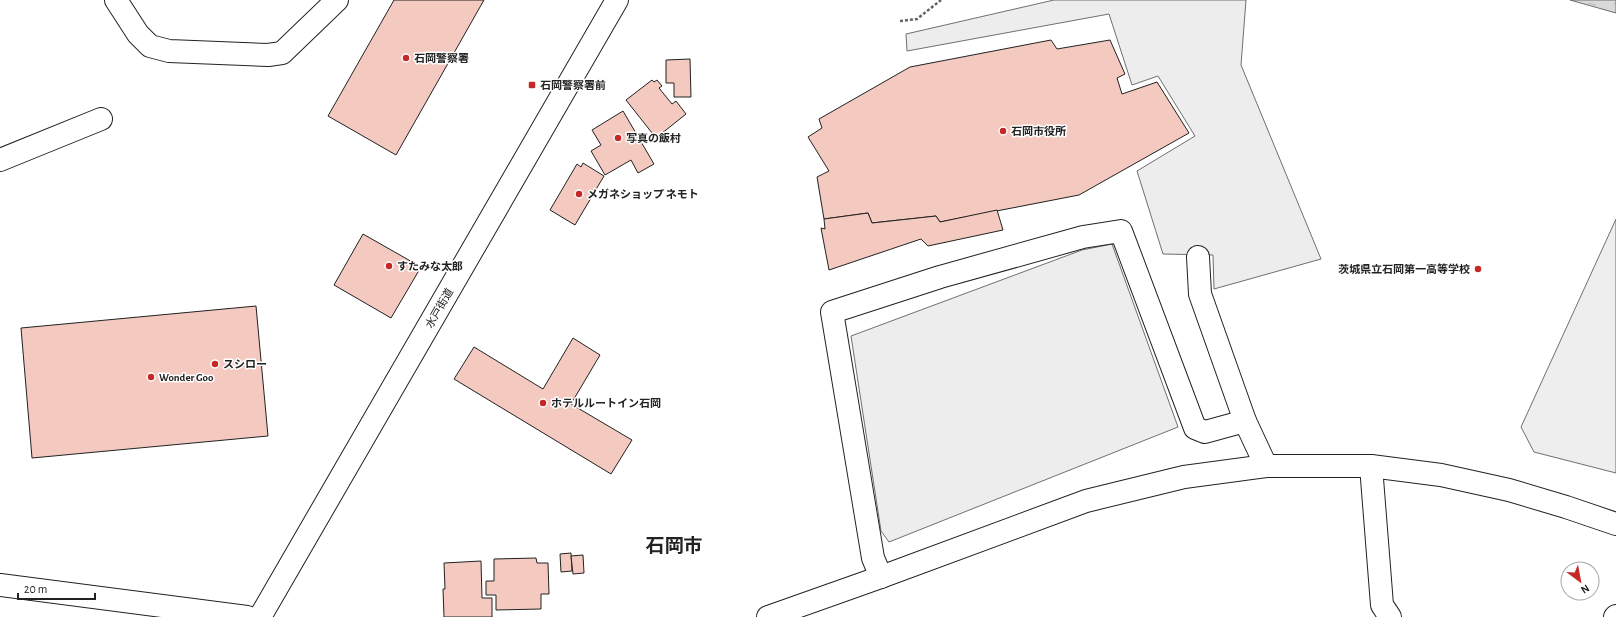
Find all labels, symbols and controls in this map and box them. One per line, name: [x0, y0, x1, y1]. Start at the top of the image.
place label: 石岡警察署: [414, 52, 469, 64]
marker: 石岡警察署: [401, 53, 411, 63]
place label: 石岡警察署前: [540, 79, 606, 91]
marker: 石岡警察署前: [527, 80, 537, 90]
place label: 石岡市役所: [1011, 125, 1066, 137]
marker: 石岡市役所: [998, 126, 1008, 136]
marker: 写真の飯村: [613, 133, 623, 143]
place label: 写真の飯村: [626, 133, 681, 144]
place label: メガネショップ ネモト: [587, 188, 699, 200]
marker: メガネショップ ネモト: [574, 189, 584, 199]
place label: すたみな太郎: [397, 260, 463, 272]
marker: すたみな太郎: [384, 261, 394, 271]
place label: 茨城県立石岡第一高等学校: [1338, 263, 1470, 275]
marker: 茨城県立石岡第一高等学校: [1473, 264, 1483, 274]
street label: 水戸街道: [423, 286, 455, 330]
marker: スシロー: [210, 359, 220, 369]
place label: スシロー: [223, 359, 267, 370]
marker: Wonder Goo: [146, 372, 156, 382]
place label: Wonder Goo: [159, 372, 214, 383]
marker: ホテルルートイン石岡: [538, 398, 548, 408]
place label: ホテルルートイン石岡: [551, 398, 661, 409]
district label: 石岡市: [645, 536, 703, 556]
north arrow: [1560, 561, 1600, 601]
scale bar: [18, 575, 95, 601]
text: N: [1579, 582, 1591, 596]
text: 20 m: [24, 583, 47, 595]

